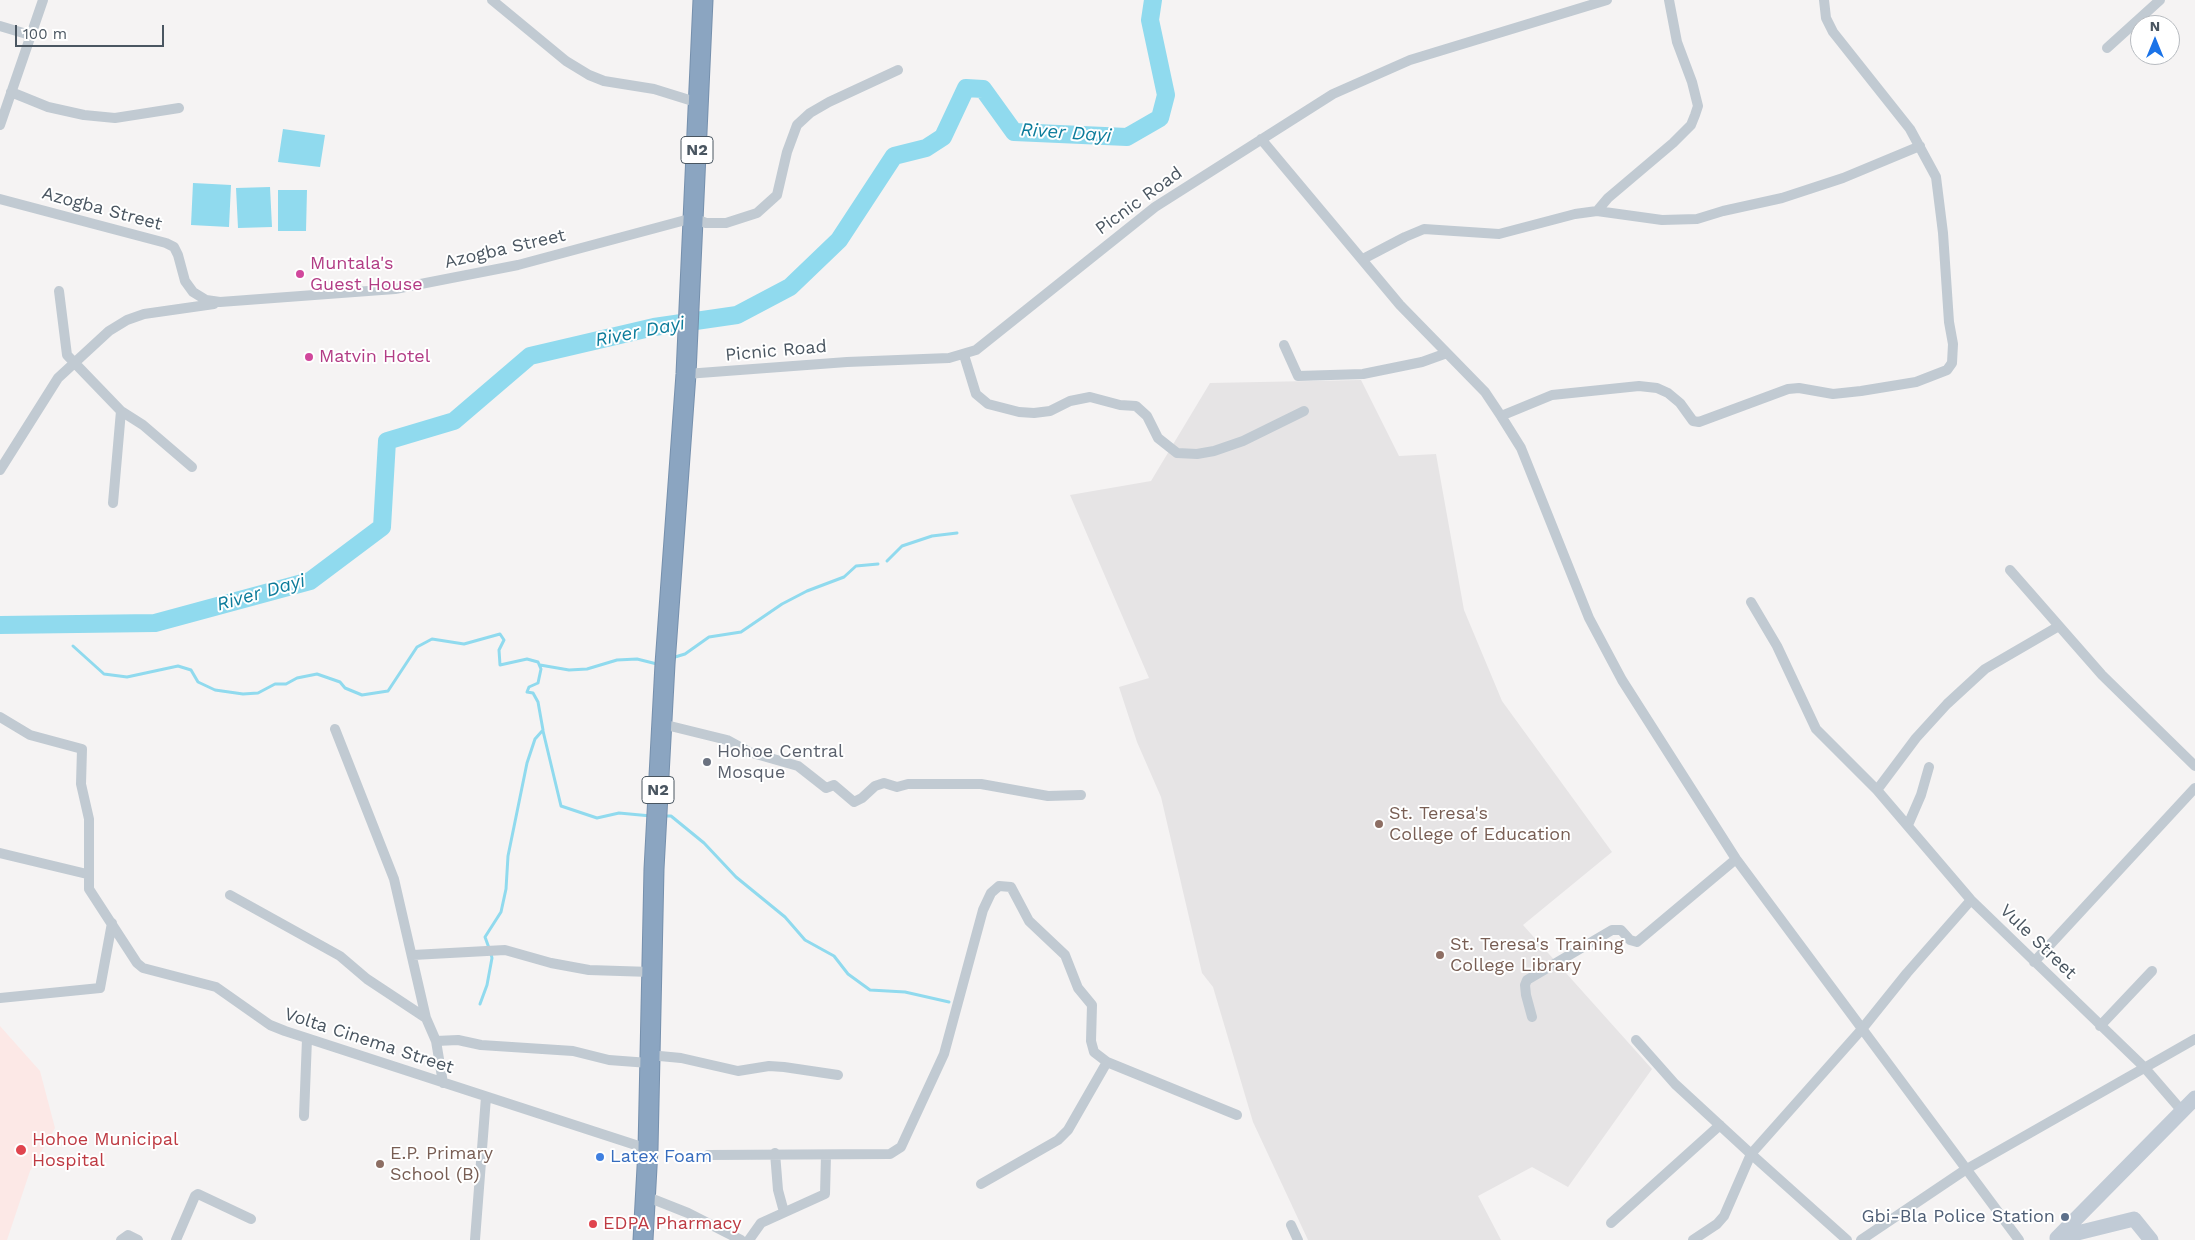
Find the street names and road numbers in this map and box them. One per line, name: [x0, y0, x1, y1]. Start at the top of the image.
road number: N2: [681, 136, 713, 164]
street label: Picnic Road: [1091, 162, 1187, 240]
street label: Azogba Street: [40, 183, 164, 235]
street label: Azogba Street: [442, 225, 568, 273]
street label: Picnic Road: [724, 336, 828, 366]
road number: N2: [642, 776, 674, 804]
street label: Vule Street: [1995, 900, 2081, 984]
street label: Volta Cinema Street: [282, 1003, 456, 1079]

